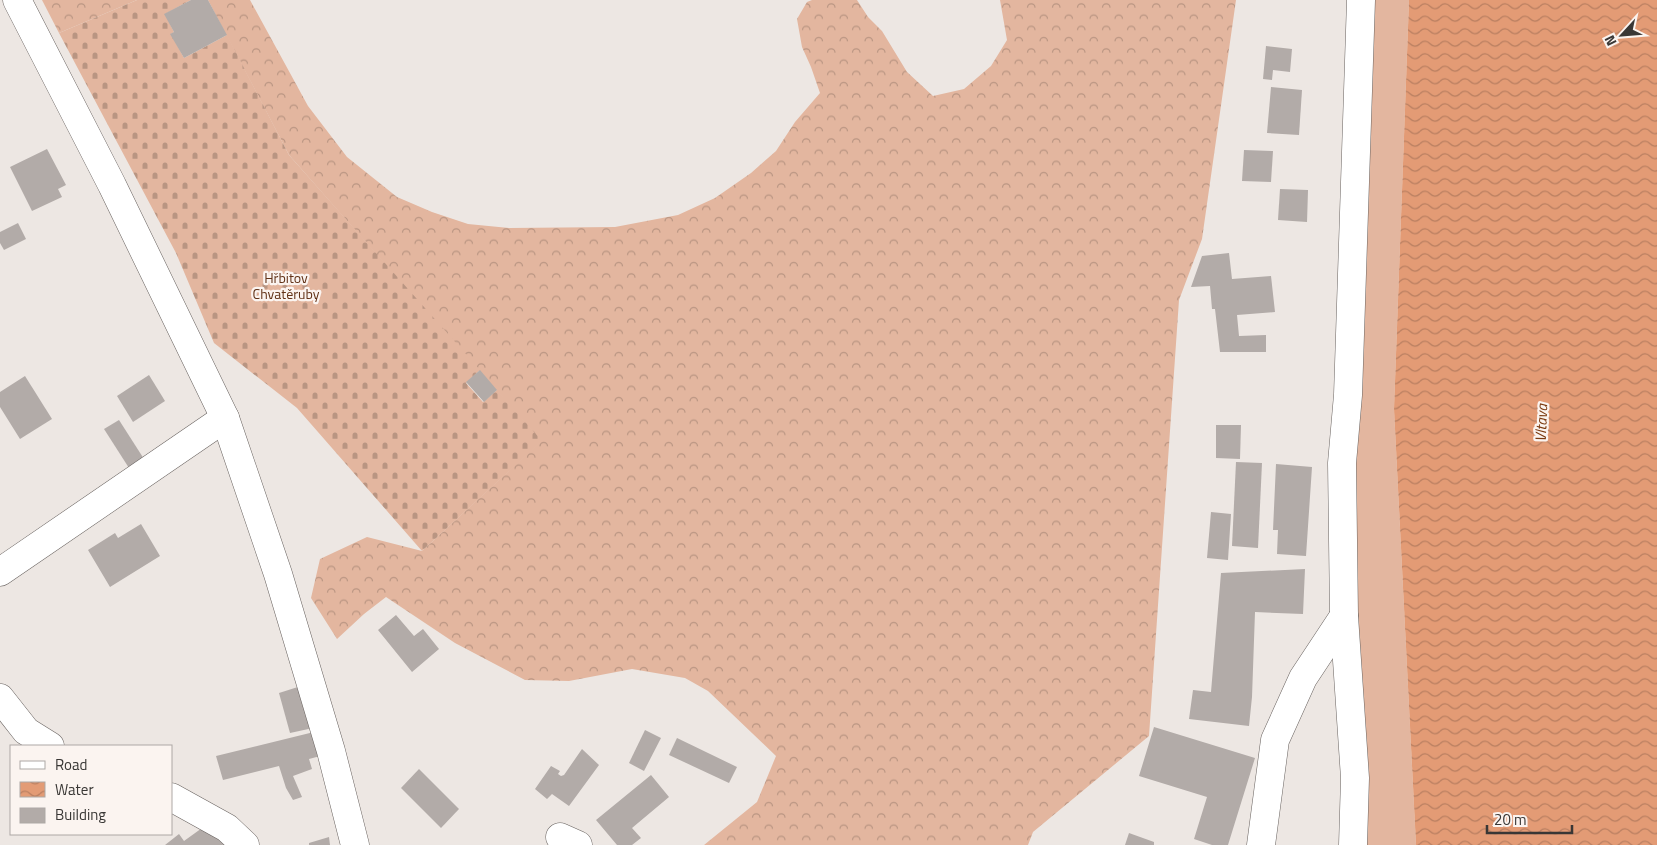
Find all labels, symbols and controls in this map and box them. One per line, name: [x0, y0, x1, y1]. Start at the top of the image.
north arrow: [1597, 10, 1647, 60]
text: N: [1598, 32, 1621, 50]
park label: Hřbitov Chvatěruby: [253, 267, 320, 304]
water label: Vltava: [1529, 402, 1553, 442]
legend: [10, 745, 172, 835]
text: Road: [55, 753, 87, 776]
text: Water: [55, 778, 94, 801]
scale bar: [1487, 802, 1572, 834]
text: Building: [55, 803, 106, 826]
text: 20 m: [1494, 808, 1527, 831]

